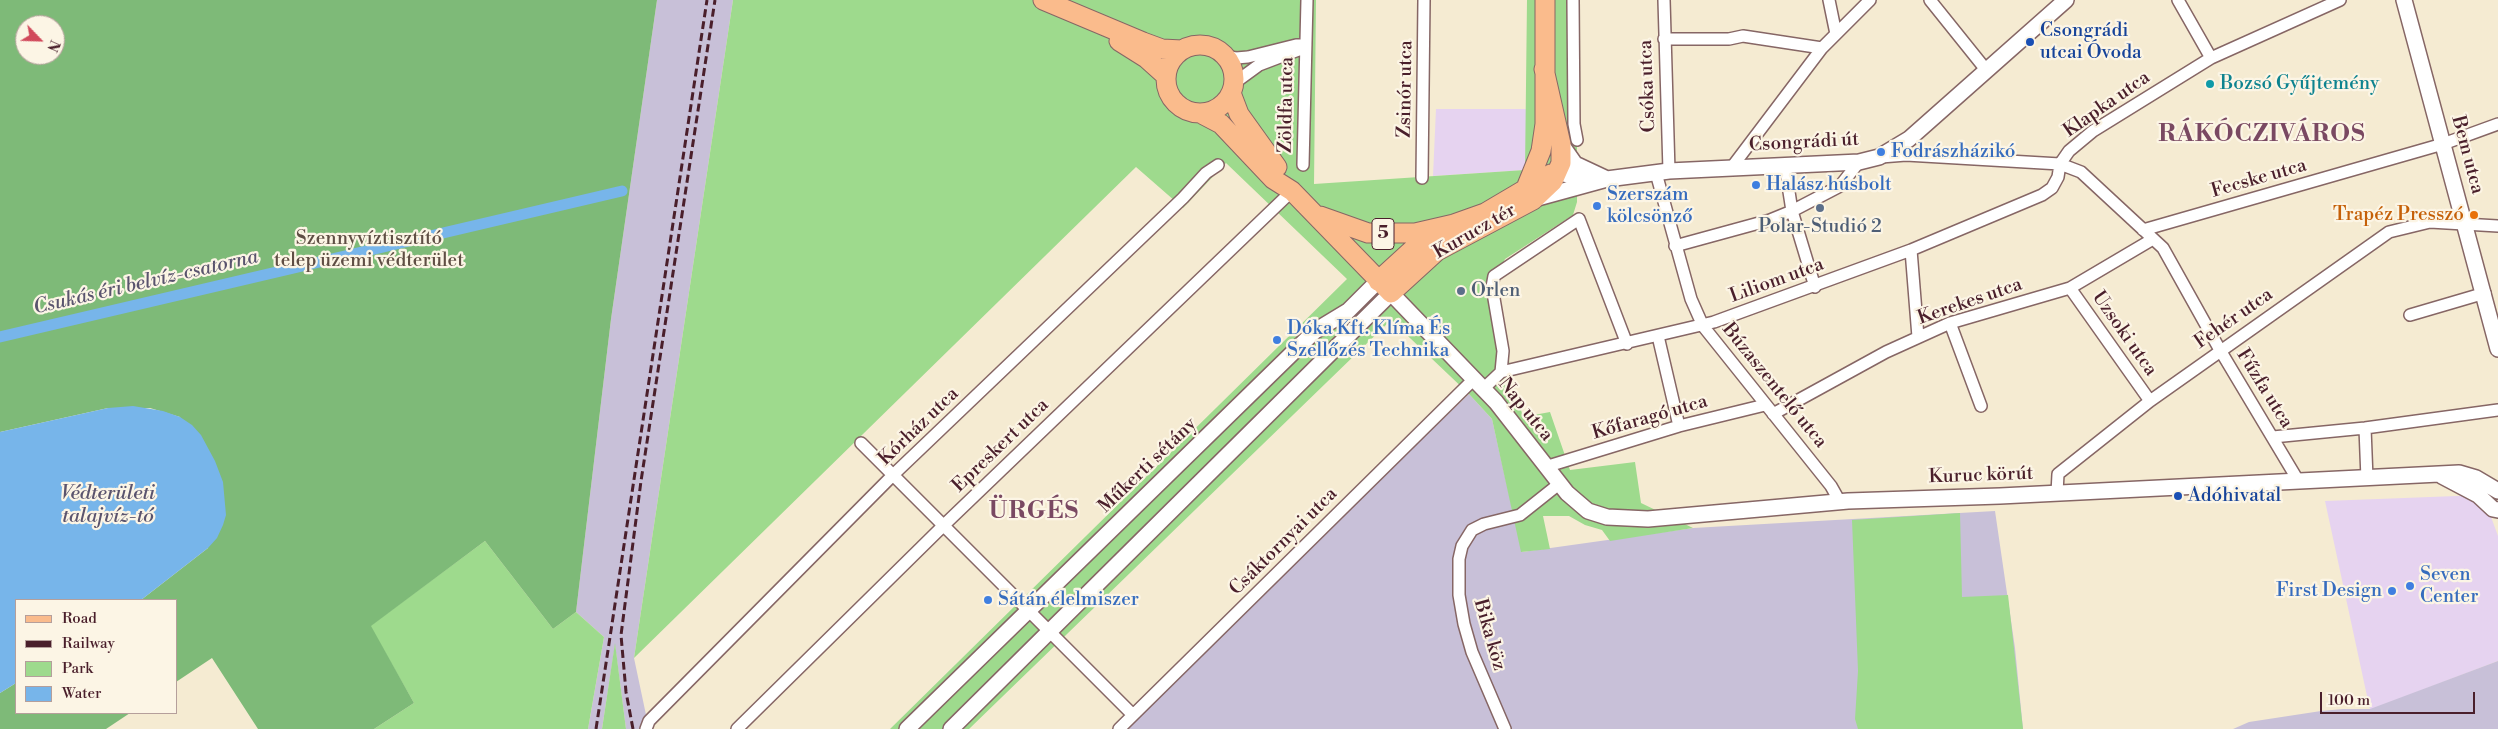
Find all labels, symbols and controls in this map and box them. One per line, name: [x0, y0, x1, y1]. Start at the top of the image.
north arrow: [15, 15, 65, 65]
place label: Csongrádi utcai Óvoda: [2040, 20, 2142, 64]
marker: Csongrádi utcai Óvoda: [2024, 36, 2036, 48]
text: N: [42, 37, 63, 54]
street label: Csóka utca: [1635, 39, 1661, 133]
street label: Zsinór utca: [1394, 40, 1418, 138]
street label: Zöldfa utca: [1275, 57, 1299, 153]
street label: Klapka utca: [2059, 67, 2155, 143]
place label: Bozsó Gyűjtemény: [2220, 73, 2379, 95]
marker: Bozsó Gyűjtemény: [2204, 78, 2216, 90]
street label: Bem utca: [2446, 113, 2488, 197]
district label: RÁKÓCZIVÁROS: [2157, 121, 2367, 149]
street label: Csongrádi út: [1749, 129, 1859, 157]
place label: Fodrászházikó: [1891, 141, 2015, 163]
marker: Fodrászházikó: [1875, 146, 1887, 158]
street label: Fecske utca: [2208, 154, 2310, 204]
place label: Halász húsbolt: [1766, 174, 1892, 196]
marker: Halász húsbolt: [1750, 179, 1762, 191]
place label: Szerszám kölcsönző: [1607, 184, 1693, 228]
street label: Kurucz tér: [1430, 199, 1520, 265]
marker: Szerszám kölcsönző: [1591, 200, 1603, 212]
marker: Polar-Studió 2: [1814, 202, 1826, 214]
place label: Trapéz Presszó: [2333, 204, 2464, 226]
marker: Trapéz Presszó: [2468, 209, 2480, 221]
place label: Polar-Studió 2: [1758, 216, 1882, 238]
road number: 5: [1372, 218, 1394, 250]
park label: Szennyvíztisztító telep üzemi védterület: [274, 228, 464, 272]
water label: Csukás éri belvíz-csatorna: [31, 245, 261, 321]
street label: Liliom utca: [1727, 253, 1827, 309]
street label: Kerekes utca: [1915, 273, 2025, 331]
place label: Orlen: [1471, 280, 1520, 302]
street label: Fehér utca: [2190, 284, 2278, 354]
marker: Orlen: [1455, 285, 1467, 297]
street label: Uzsoki utca: [2086, 287, 2162, 381]
place label: Dóka Kft. Klíma És Szellőzés Technika: [1287, 318, 1450, 362]
street label: Búzaszentelő utca: [1717, 319, 1831, 453]
marker: Dóka Kft. Klíma És Szellőzés Technika: [1271, 334, 1283, 346]
street label: Fűzfa utca: [2231, 345, 2297, 433]
street label: Nap utca: [1493, 374, 1557, 446]
street label: Kórház utca: [874, 383, 964, 471]
street label: Kőfaragó utca: [1590, 391, 1710, 445]
street label: Epreskert utca: [948, 394, 1054, 498]
street label: Műkerti sétány: [1094, 413, 1202, 519]
street label: Kuruc körút: [1928, 463, 2034, 489]
water label: Védterületi talajvíz-tó: [61, 482, 155, 529]
street label: Csáktornyai utca: [1225, 483, 1343, 601]
place label: Adóhivatal: [2188, 485, 2281, 507]
marker: Adóhivatal: [2172, 490, 2184, 502]
district label: ÜRGÉS: [988, 498, 1080, 526]
place label: Seven Center: [2420, 564, 2478, 608]
place label: First Design: [2276, 580, 2382, 602]
marker: Seven Center: [2404, 580, 2416, 592]
marker: First Design: [2386, 585, 2398, 597]
place label: Sátán élelmiszer: [998, 589, 1139, 611]
marker: Sátán élelmiszer: [982, 594, 994, 606]
street label: Bika köz: [1468, 597, 1510, 673]
legend: [15, 599, 178, 714]
text: Road: [62, 609, 97, 628]
text: Railway: [62, 634, 115, 653]
text: Park: [62, 659, 93, 678]
scale bar: [2323, 682, 2478, 714]
text: Water: [62, 684, 101, 703]
text: 100 m: [2328, 691, 2370, 710]

